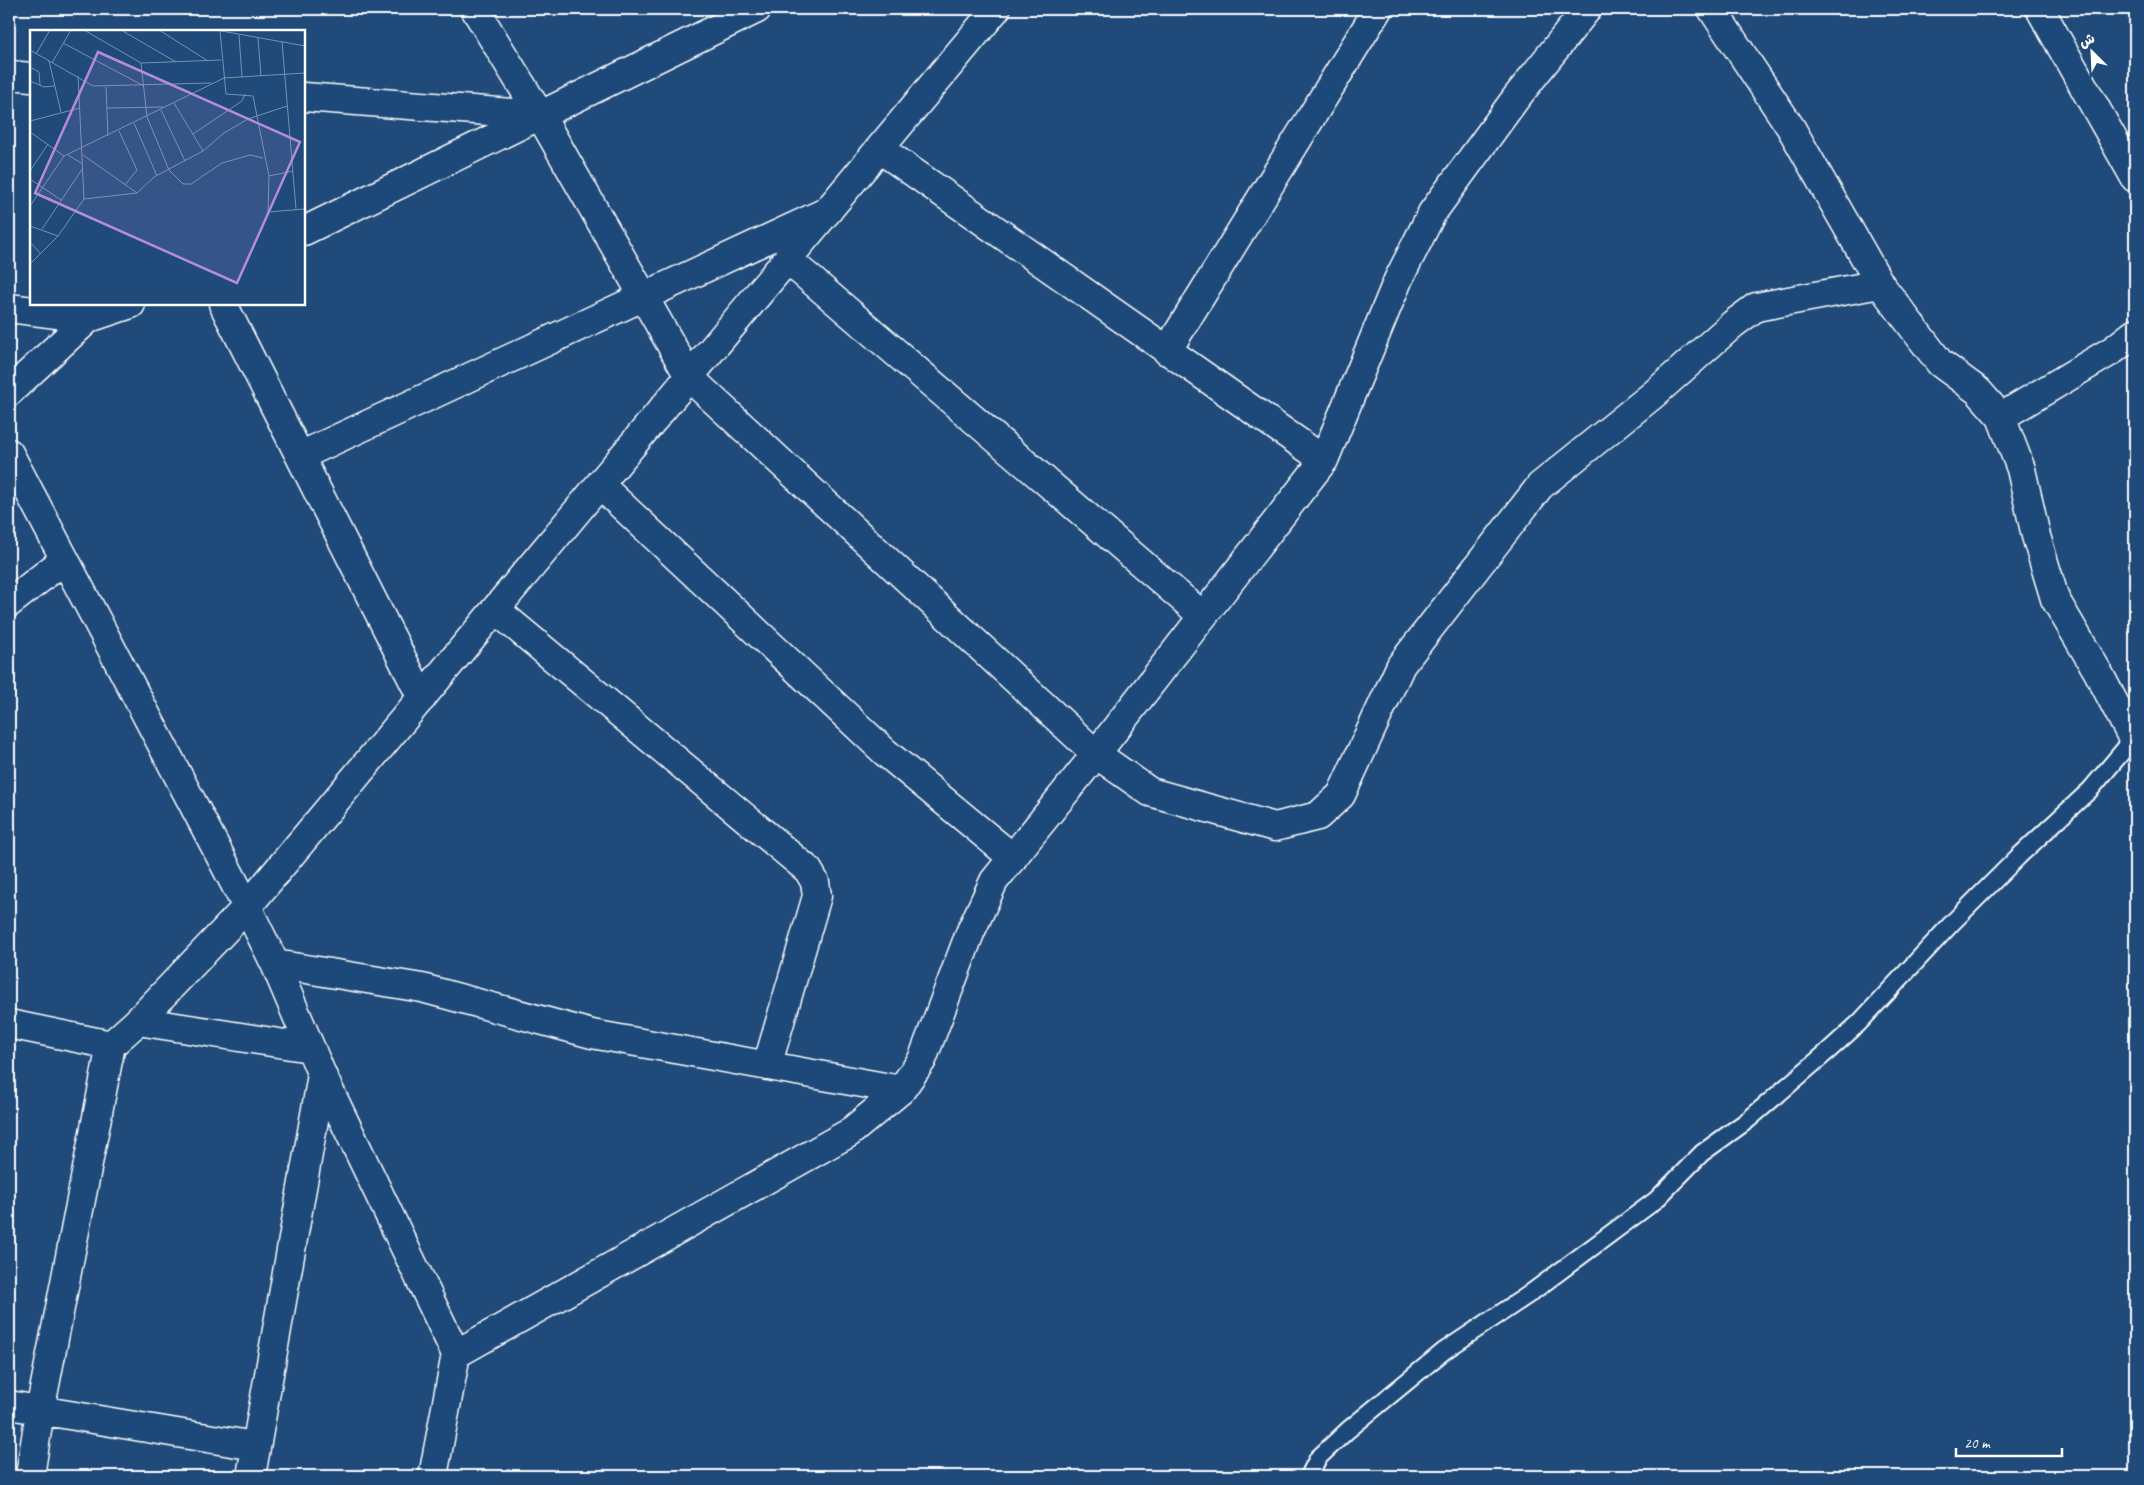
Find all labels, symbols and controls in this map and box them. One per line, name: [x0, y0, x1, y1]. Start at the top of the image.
north arrow: [2066, 28, 2116, 78]
inset map: [30, 30, 305, 305]
text: ش: [2076, 30, 2097, 51]
scale bar: [1956, 1425, 2063, 1457]
text: 20 m: [1964, 1434, 1991, 1453]

